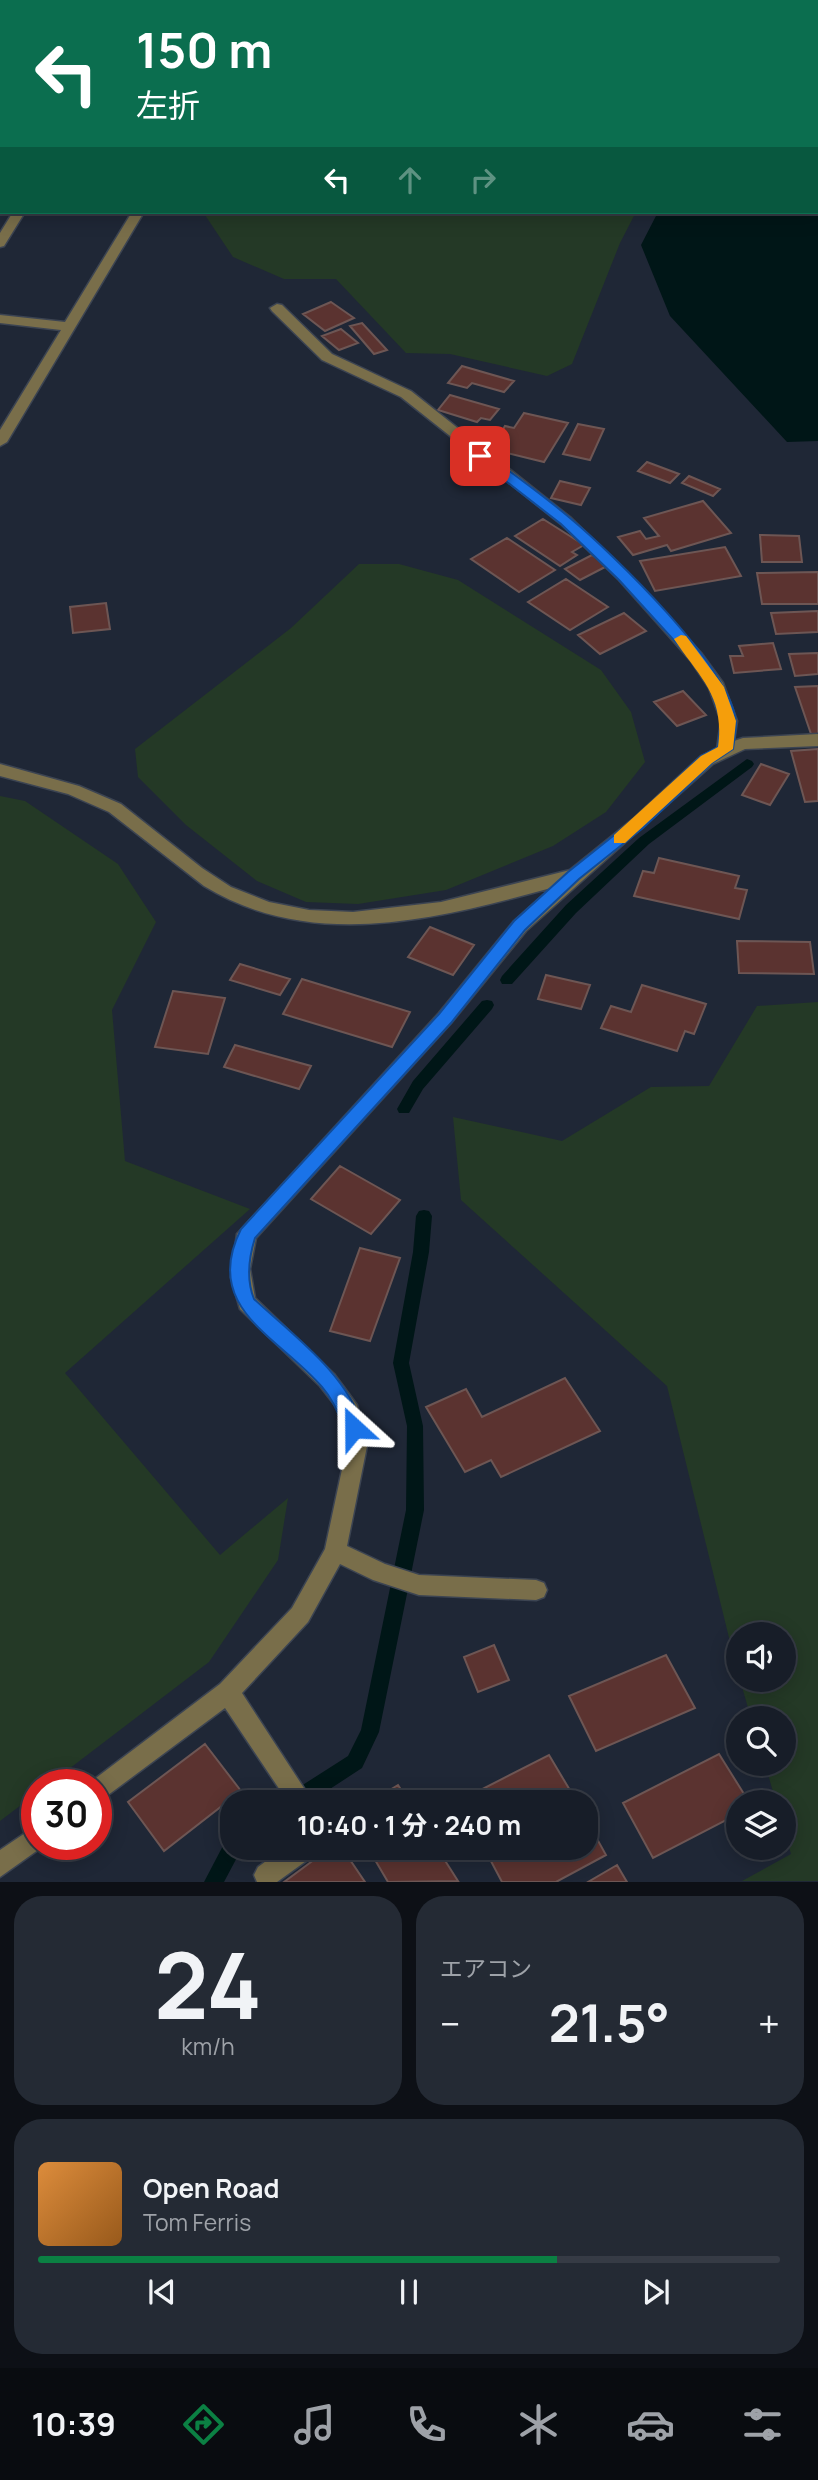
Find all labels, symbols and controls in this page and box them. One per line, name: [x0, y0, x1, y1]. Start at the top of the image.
text: 150 m: [136, 16, 272, 83]
icon: left: [21, 28, 112, 119]
text: 左折: [136, 83, 200, 127]
icon: left: [318, 161, 356, 199]
icon: ahead: [391, 161, 429, 199]
icon: right: [464, 161, 502, 199]
pin: [450, 426, 510, 486]
icon: arrive: [461, 437, 499, 475]
position arrow: [317, 1391, 391, 1465]
map controls: [726, 1622, 796, 1860]
button: sound: [726, 1622, 796, 1692]
button: search: [726, 1706, 796, 1776]
speed limit sign: 30: [21, 1769, 112, 1860]
button: layers: [726, 1790, 796, 1860]
text: 10:40 · 1 分 · 240 m: [297, 1807, 521, 1843]
text: 24: [154, 1922, 262, 2046]
text: エアコン: [440, 1952, 532, 1984]
text: 21.5°: [549, 1987, 670, 2058]
text: −: [440, 1997, 461, 2049]
text: +: [758, 1997, 780, 2049]
text: km/h: [181, 2030, 235, 2062]
text: Open Road: [143, 2170, 279, 2206]
text: Tom Ferris: [143, 2206, 251, 2238]
icon: previous: [143, 2273, 181, 2311]
icon: pause: [390, 2273, 428, 2311]
icon: next: [637, 2273, 675, 2311]
icon: directions: [179, 2400, 228, 2449]
icon: music: [290, 2400, 339, 2449]
icon: phone: [402, 2400, 451, 2449]
icon: climate: [514, 2400, 563, 2449]
icon: car: [626, 2400, 675, 2449]
icon: filters: [738, 2400, 787, 2449]
text: 10:39: [31, 2402, 116, 2446]

